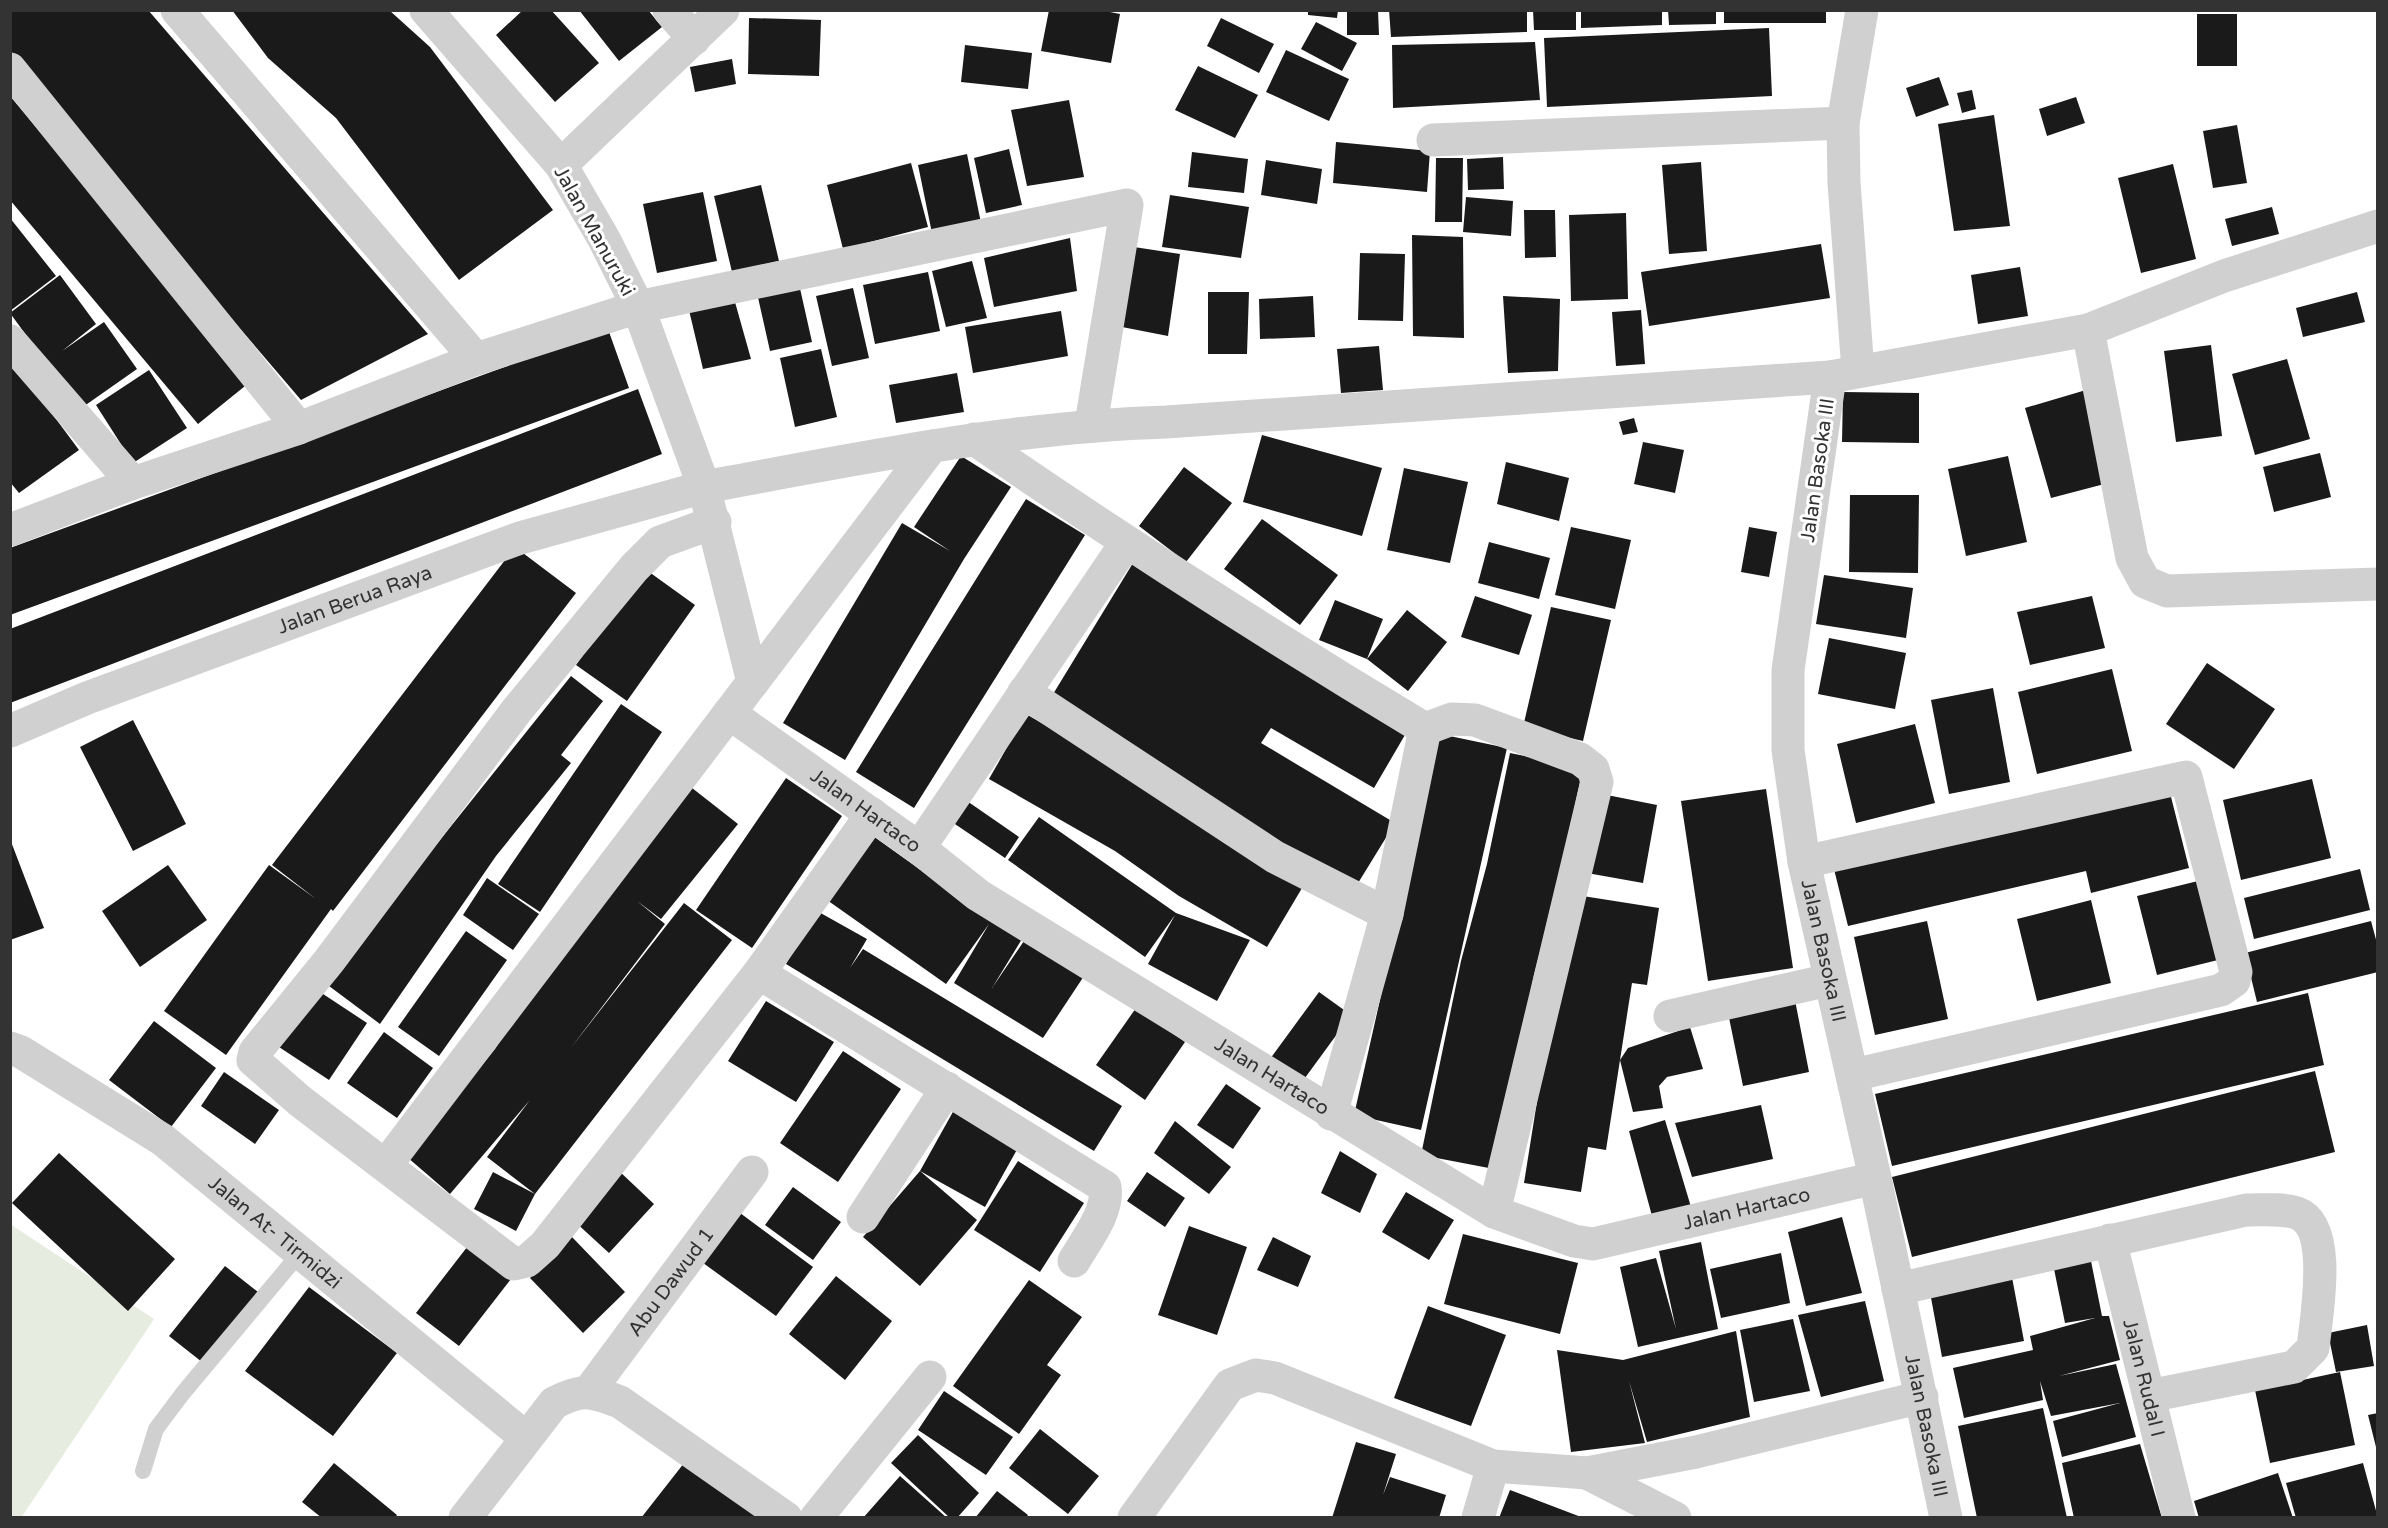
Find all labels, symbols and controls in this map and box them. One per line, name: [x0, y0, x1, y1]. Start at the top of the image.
street label: Jalan Manuruki: [549, 162, 640, 301]
street label: Jalan Basoka III: [1796, 397, 1840, 544]
street label: Jalan Berua Raya: [274, 561, 435, 640]
street label: Jalan Hartaco: [805, 764, 925, 859]
street label: Jalan Basoka III: [1795, 877, 1851, 1024]
street label: Jalan Hartaco: [1210, 1032, 1333, 1121]
street label: Jalan At- Tirmidzi: [203, 1171, 346, 1295]
street label: Jalan Hartaco: [1681, 1183, 1813, 1236]
street label: Abu Dawud 1: [623, 1223, 719, 1341]
street label: Jalan Rudal I: [2117, 1317, 2169, 1439]
street label: Jalan Basoka III: [1899, 1352, 1952, 1499]

